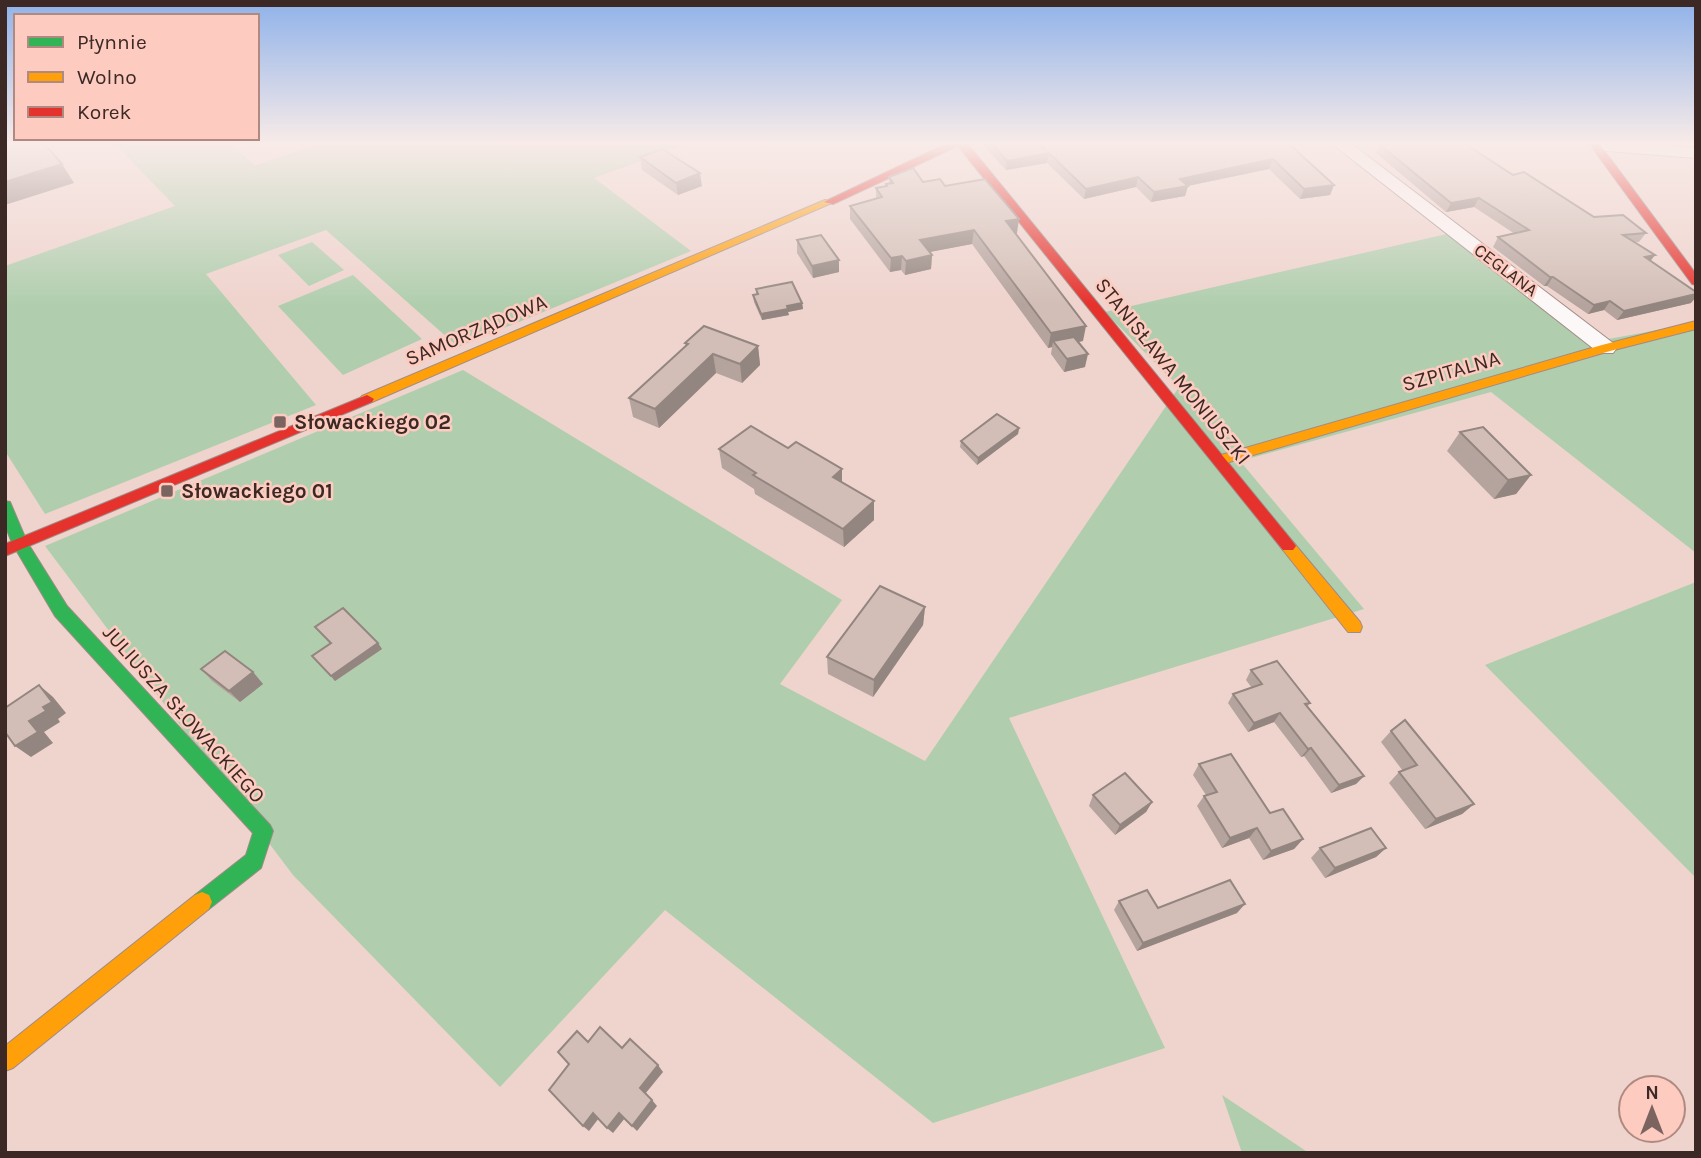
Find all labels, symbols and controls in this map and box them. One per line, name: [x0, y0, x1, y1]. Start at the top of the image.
legend: [14, 14, 259, 140]
text: Płynnie: [77, 30, 147, 54]
text: Wolno: [77, 65, 137, 89]
text: Korek: [77, 100, 132, 124]
street label: CEGLANA: [1470, 239, 1542, 301]
street label: STANISŁAWA MONIUSZKI: [1090, 273, 1256, 469]
street label: SAMORZĄDOWA: [402, 289, 550, 371]
street label: SZPITALNA: [1399, 346, 1503, 396]
place label: Słowackiego 02: [294, 410, 451, 434]
marker: Słowackiego 02: [272, 414, 288, 430]
place label: Słowackiego 01: [181, 479, 333, 503]
marker: Słowackiego 01: [159, 483, 175, 499]
street label: JULIUSZA SŁOWACKIEGO: [98, 620, 270, 808]
north arrow: [1617, 1074, 1687, 1144]
text: N: [1645, 1082, 1659, 1104]

